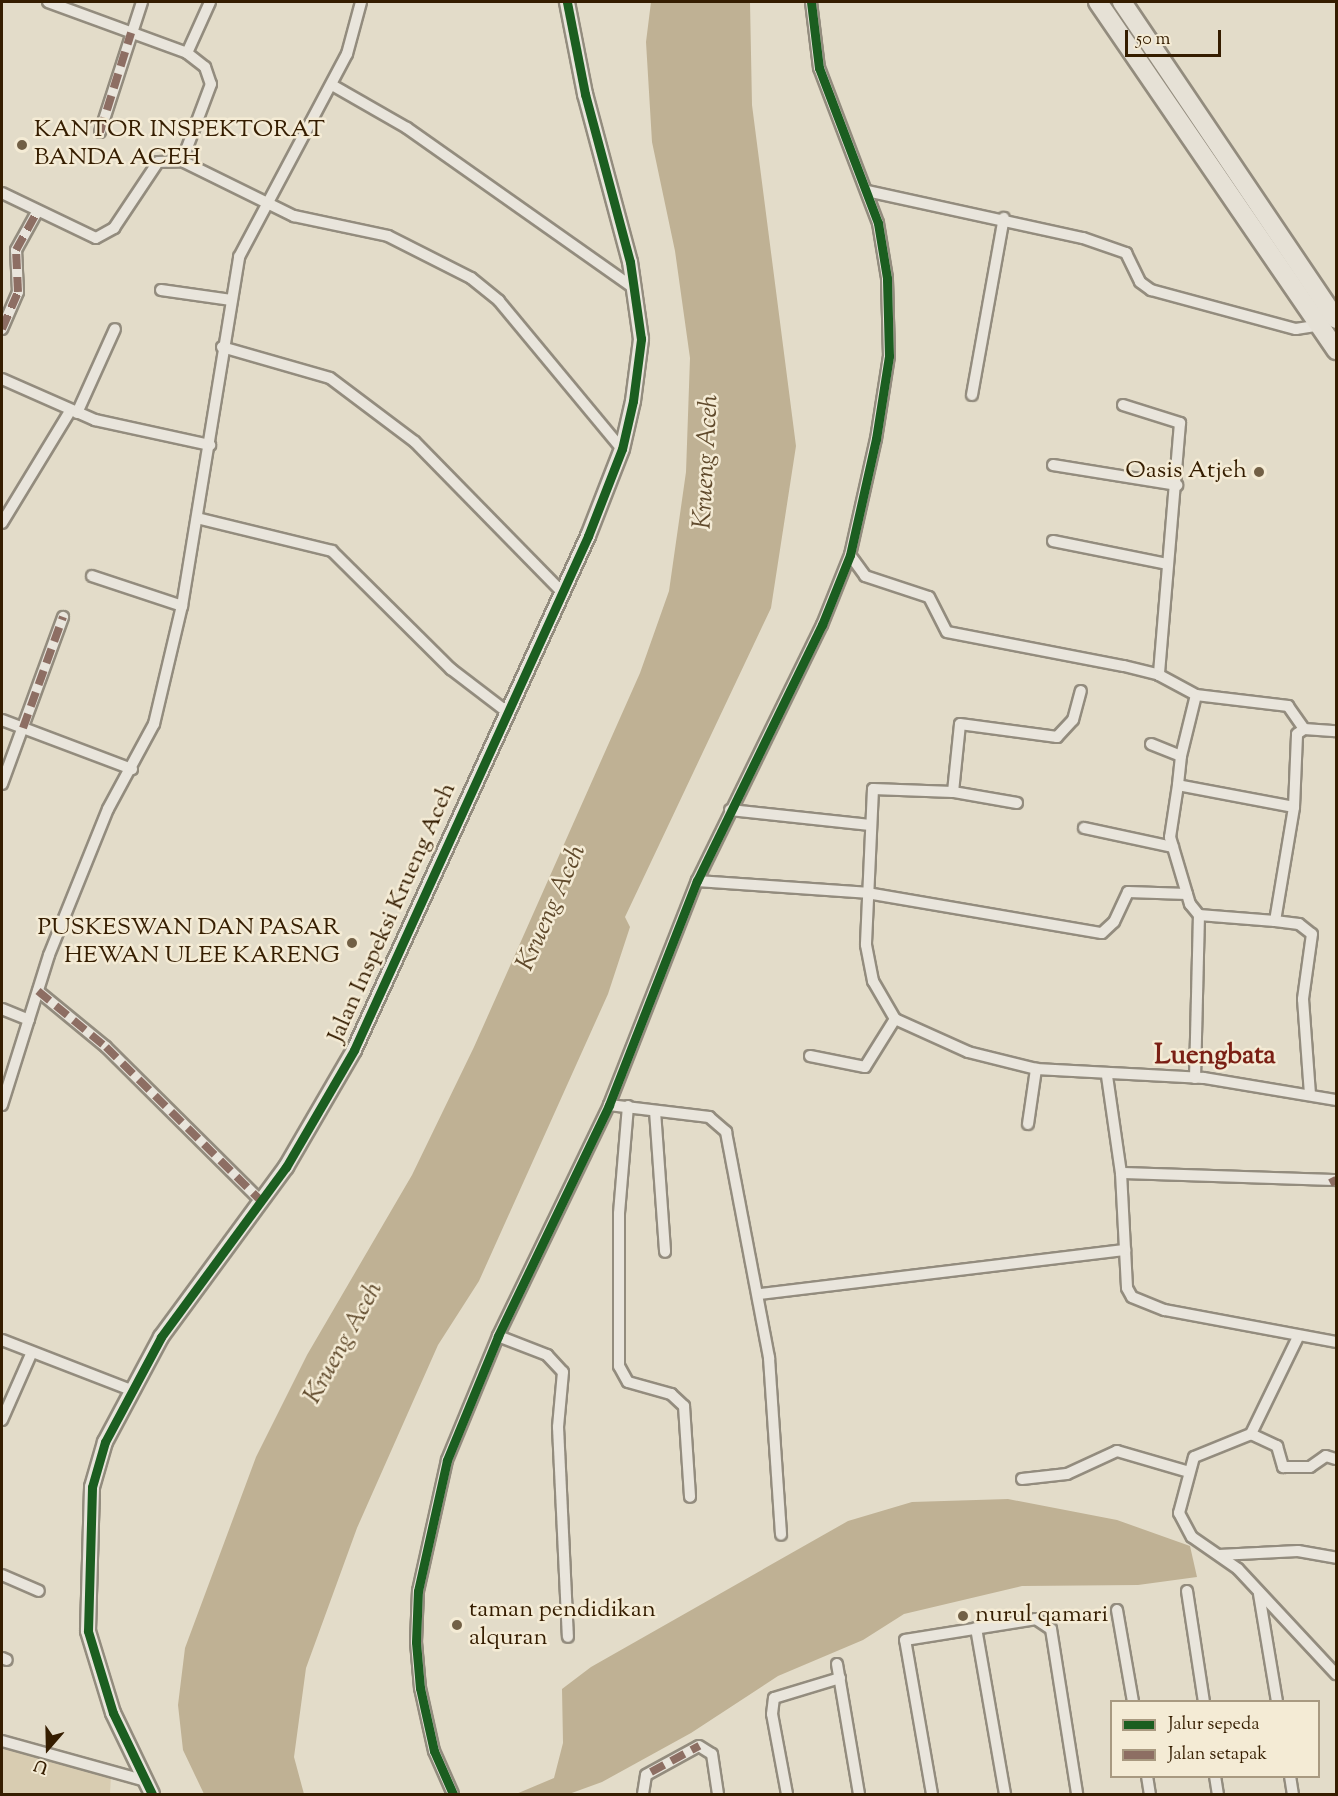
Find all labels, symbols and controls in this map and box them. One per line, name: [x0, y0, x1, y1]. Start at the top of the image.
scale bar: [1128, 18, 1224, 56]
text: 50 m: [1136, 27, 1170, 53]
place label: KANTOR INSPEKTORAT BANDA ACEH: [34, 117, 325, 173]
marker: KANTOR INSPEKTORAT BANDA ACEH: [15, 138, 29, 152]
water label: Krueng Aceh: [688, 394, 726, 530]
place label: Oasis Atjeh: [1125, 458, 1247, 486]
marker: Oasis Atjeh: [1252, 465, 1266, 479]
street label: Jalan Inspeksi Krueng Aceh: [323, 779, 463, 1047]
water label: Krueng Aceh: [510, 840, 594, 976]
place label: PUSKESWAN DAN PASAR HEWAN ULEE KARENG: [37, 915, 340, 971]
marker: PUSKESWAN DAN PASAR HEWAN ULEE KARENG: [345, 936, 359, 950]
district label: Luengbata: [1154, 1041, 1276, 1073]
water label: Krueng Aceh: [298, 1277, 390, 1409]
place label: taman pendidikan alquran: [469, 1597, 656, 1653]
place label: nurul qamari: [975, 1602, 1108, 1630]
marker: nurul qamari: [956, 1609, 970, 1623]
marker: taman pendidikan alquran: [450, 1618, 464, 1632]
legend: [1110, 1700, 1320, 1778]
text: Jalur sepeda: [1168, 1712, 1259, 1738]
north arrow: [18, 1718, 78, 1778]
text: Jalan setapak: [1168, 1742, 1267, 1768]
text: U: [32, 1752, 52, 1778]

